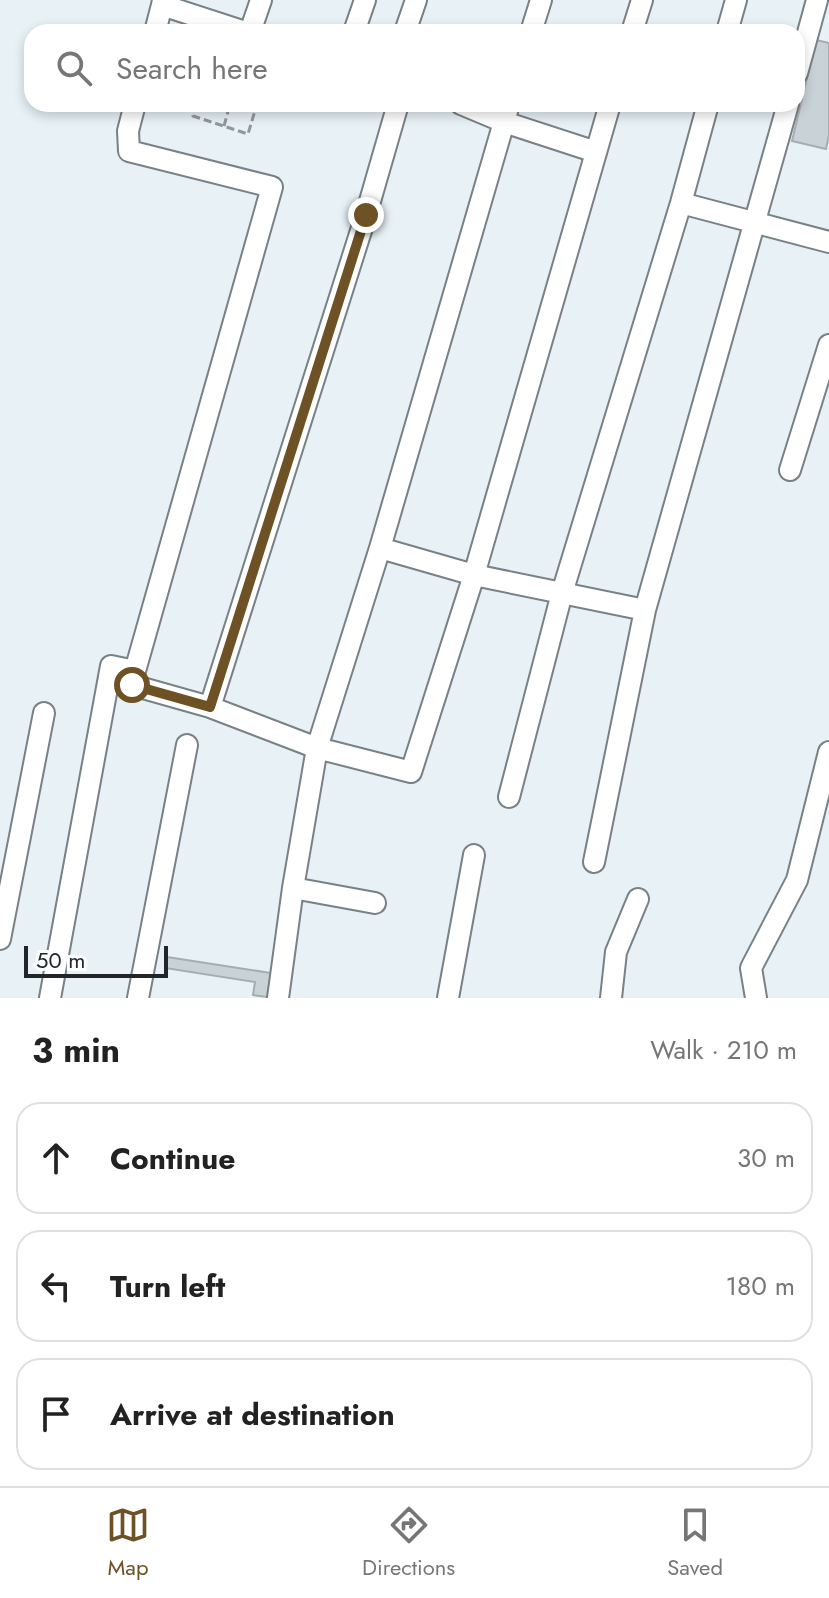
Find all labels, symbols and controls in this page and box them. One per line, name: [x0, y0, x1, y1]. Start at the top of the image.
search box: [24, 24, 805, 112]
icon: search: [52, 46, 96, 90]
text: Search here: [116, 47, 268, 90]
route end: [348, 197, 384, 233]
route start: [114, 667, 150, 703]
scale bar: [24, 942, 168, 978]
text: 50 m: [36, 944, 85, 976]
text: 3 min: [32, 1026, 120, 1075]
text: Walk · 210 m: [650, 1031, 797, 1069]
icon: ahead: [34, 1136, 78, 1180]
text: Continue: [110, 1137, 236, 1180]
text: 30 m: [737, 1139, 795, 1177]
icon: left: [34, 1264, 78, 1308]
text: Turn left: [110, 1265, 225, 1308]
text: 180 m: [725, 1267, 795, 1305]
icon: arrive: [34, 1392, 78, 1436]
text: Arrive at destination: [110, 1393, 395, 1436]
tab: Map: [106, 1503, 150, 1583]
tab: Directions: [362, 1503, 455, 1583]
tab: Saved: [667, 1503, 723, 1583]

